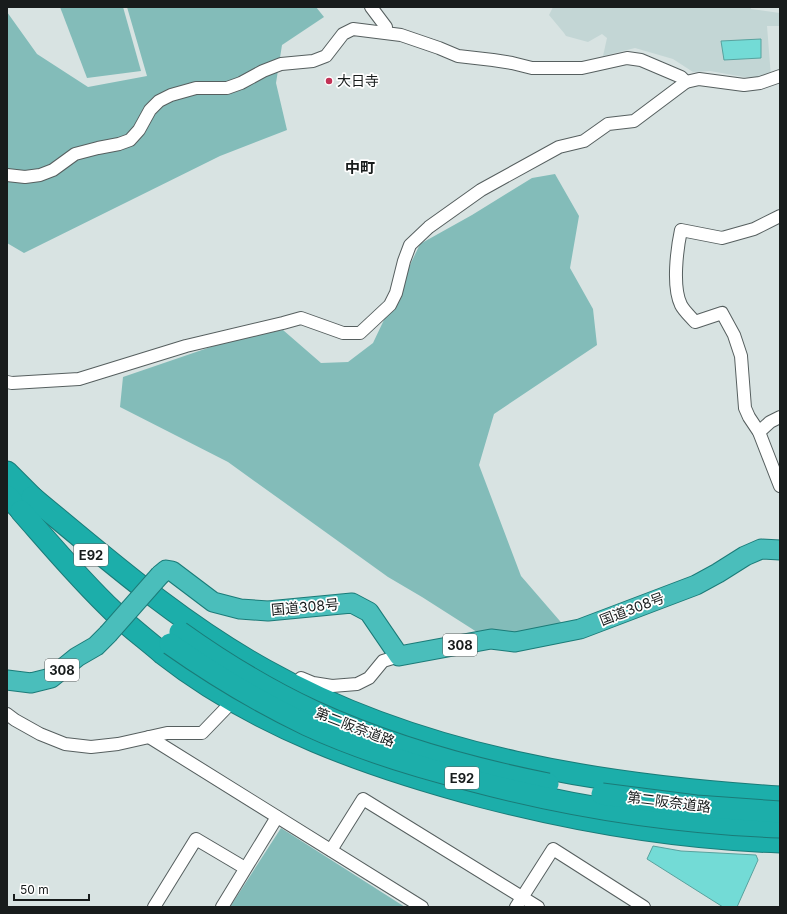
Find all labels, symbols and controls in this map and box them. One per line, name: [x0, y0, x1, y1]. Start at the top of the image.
place label: 大日寺: [337, 72, 379, 89]
marker: 大日寺: [324, 76, 334, 86]
district label: 中町: [345, 158, 375, 177]
road number: E92: [74, 544, 108, 566]
street label: 国道308号: [597, 588, 667, 629]
street label: 国道308号: [270, 595, 340, 618]
road number: 308: [443, 634, 477, 656]
road number: 308: [45, 659, 79, 681]
street label: 第二阪奈道路: [313, 704, 397, 750]
road number: E92: [445, 767, 479, 789]
street label: 第二阪奈道路: [626, 788, 712, 815]
scale bar: [14, 876, 89, 902]
text: 50 m: [20, 882, 49, 897]

